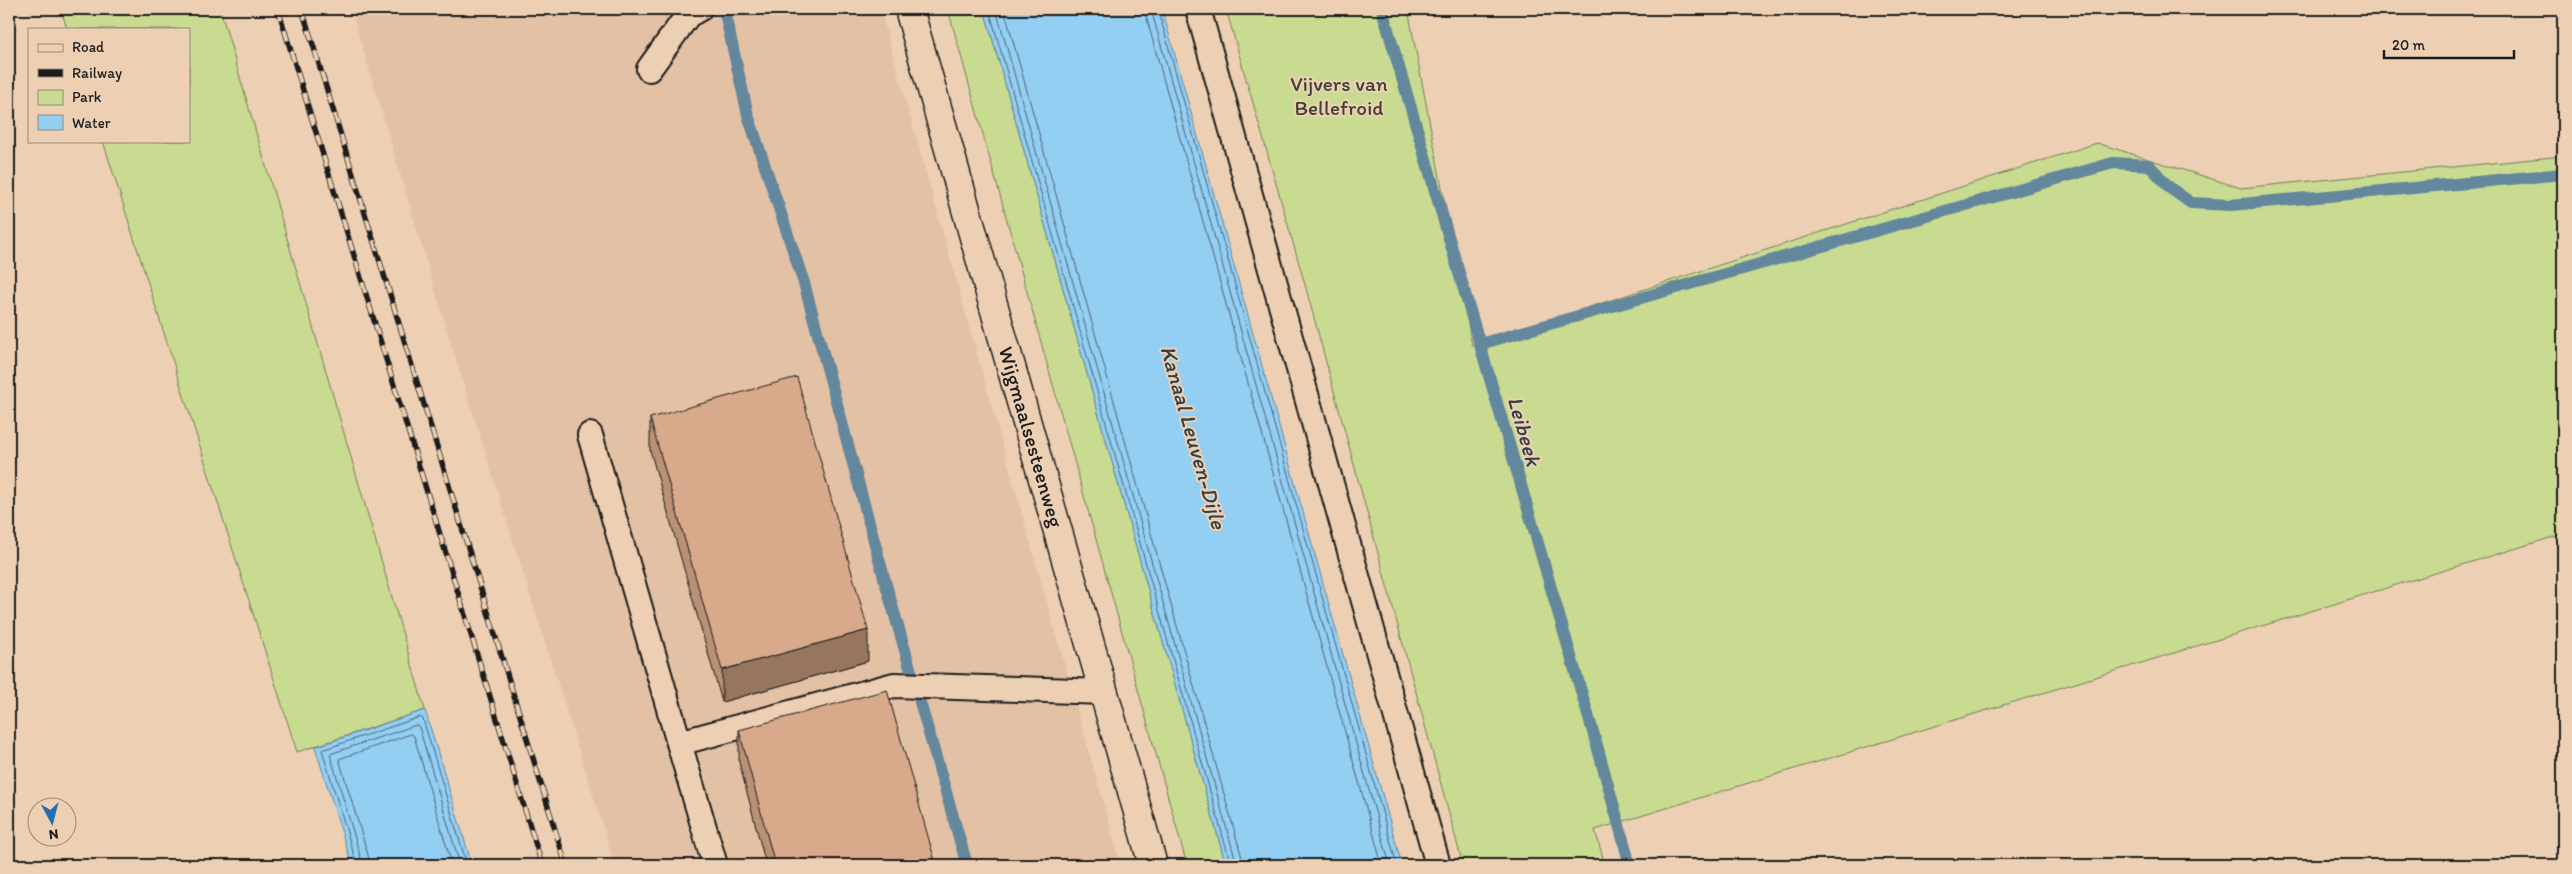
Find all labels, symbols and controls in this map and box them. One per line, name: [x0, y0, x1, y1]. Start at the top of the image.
legend: [28, 28, 190, 142]
scale bar: [2384, 28, 2514, 60]
text: 20 m: [2392, 36, 2426, 54]
text: Road: [72, 38, 105, 56]
text: Railway: [72, 64, 122, 82]
park label: Vijvers van Bellefroid: [1290, 71, 1388, 120]
text: Park: [72, 88, 102, 106]
text: Water: [72, 114, 111, 132]
water label: Kanaal Leuven-Dijle: [1154, 342, 1233, 533]
street label: Wijgmaalsesteenweg: [994, 343, 1069, 530]
water label: Leibeek: [1502, 393, 1548, 471]
north arrow: [28, 796, 78, 846]
text: N: [48, 825, 59, 843]

